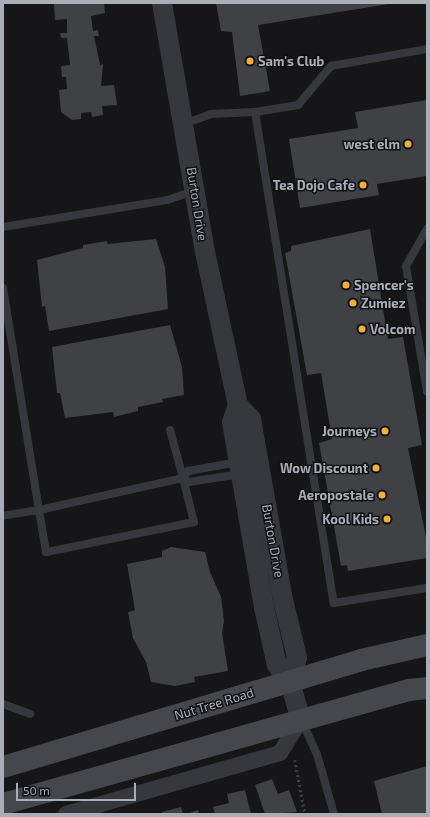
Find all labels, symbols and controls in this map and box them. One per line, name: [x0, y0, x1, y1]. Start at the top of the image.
place label: Sam's Club: [258, 53, 324, 69]
marker: Sam's Club: [245, 56, 255, 66]
place label: west elm: [344, 136, 400, 152]
marker: west elm: [403, 139, 413, 149]
street label: Burton Drive: [183, 166, 211, 242]
place label: Tea Dojo Cafe: [273, 177, 355, 193]
marker: Tea Dojo Cafe: [358, 180, 368, 190]
place label: Spencer's: [354, 277, 414, 293]
marker: Spencer's: [341, 280, 351, 290]
place label: Zumiez: [361, 295, 406, 311]
marker: Zumiez: [348, 298, 358, 308]
place label: Volcom: [370, 321, 415, 337]
marker: Volcom: [357, 324, 367, 334]
place label: Journeys: [322, 423, 377, 439]
marker: Journeys: [380, 426, 390, 436]
place label: Wow Discount: [280, 460, 368, 476]
marker: Wow Discount: [371, 463, 381, 473]
place label: Aeropostale: [298, 487, 374, 503]
marker: Aeropostale: [377, 490, 387, 500]
street label: Burton Drive: [259, 503, 287, 579]
place label: Kool Kids: [322, 511, 379, 527]
marker: Kool Kids: [382, 514, 392, 524]
street label: Nut Tree Road: [172, 684, 256, 724]
scale bar: [18, 775, 138, 801]
text: 50 m: [23, 783, 50, 797]

